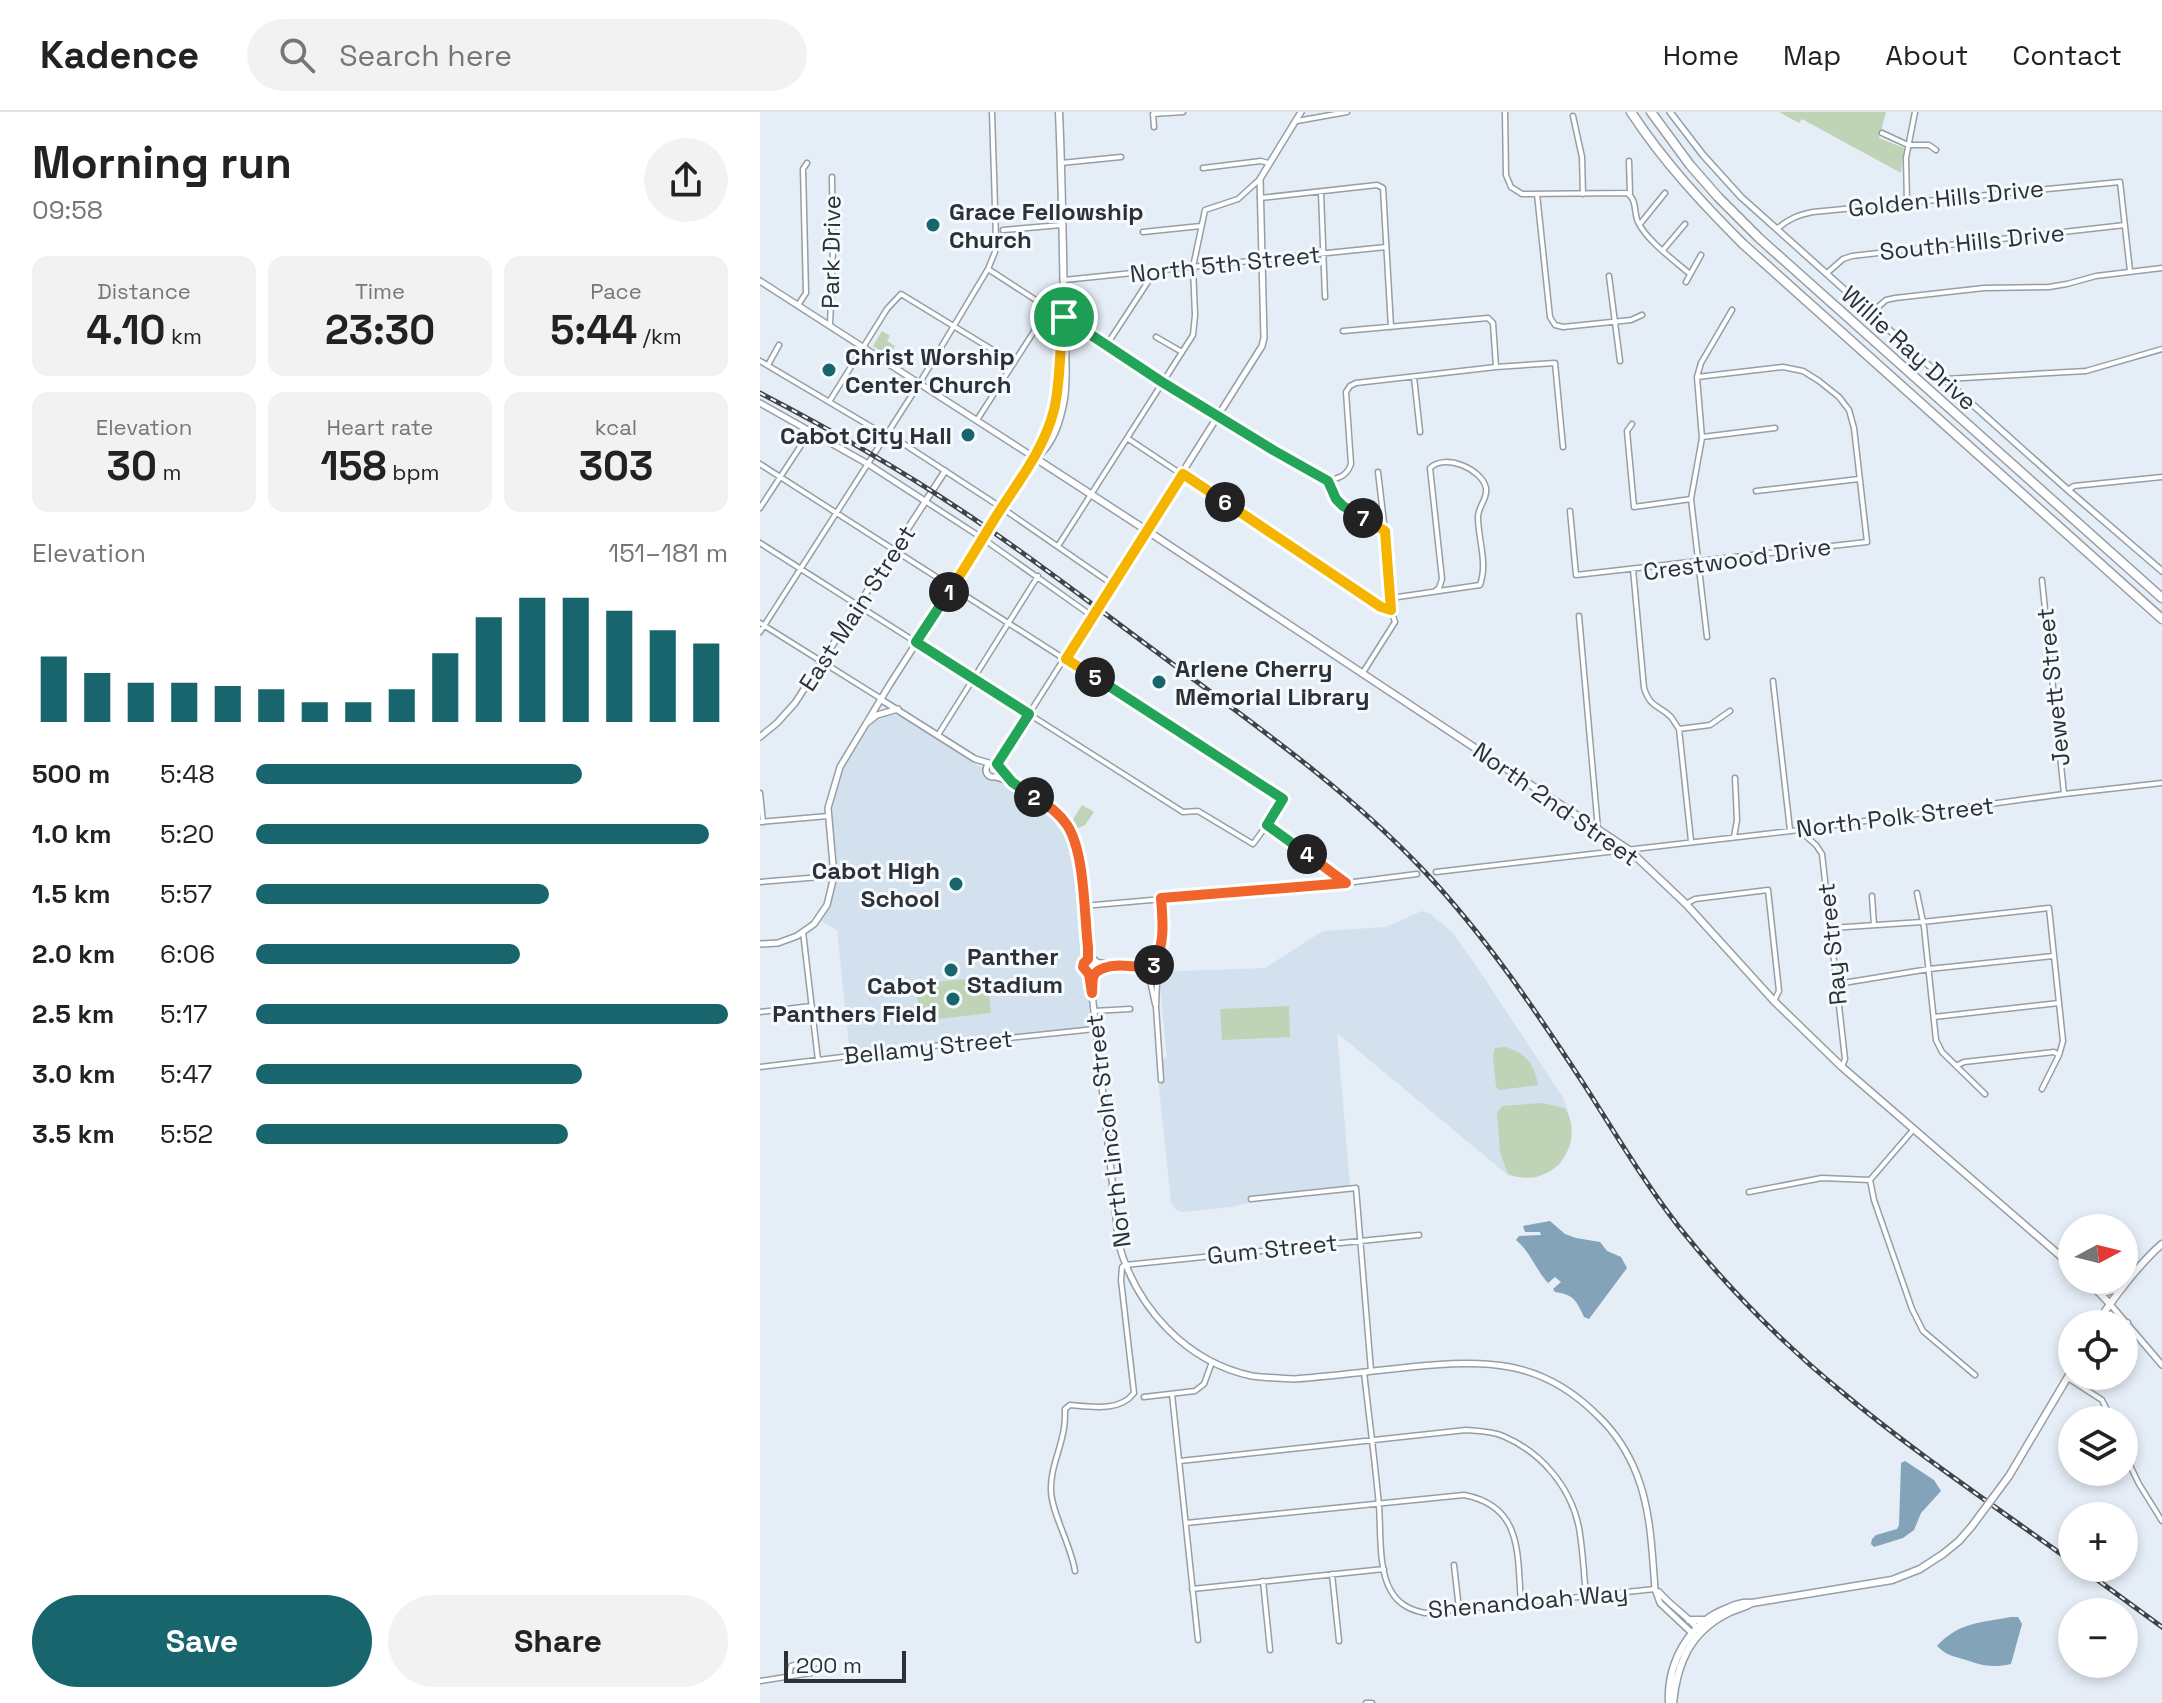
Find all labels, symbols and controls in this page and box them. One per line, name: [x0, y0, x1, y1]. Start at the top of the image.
search box: [247, 19, 807, 91]
text: Kadence: [40, 31, 199, 79]
icon: search: [275, 33, 319, 77]
text: Search here: [339, 36, 512, 75]
text: Home: [1663, 37, 1739, 73]
text: Map: [1783, 37, 1841, 73]
text: About: [1885, 37, 1968, 73]
text: Contact: [2012, 37, 2122, 73]
text: Morning run: [32, 135, 292, 191]
button: share: [644, 138, 728, 222]
street label: Golden Hills Drive: [1847, 172, 2045, 224]
text: 09:58: [32, 193, 103, 227]
street label: Park Drive: [815, 195, 847, 309]
place label: Grace Fellowship Church: [949, 196, 1144, 255]
marker: Grace Fellowship Church: [924, 216, 942, 234]
street label: South Hills Drive: [1878, 217, 2066, 267]
street label: North 5th Street: [1128, 239, 1322, 289]
text: Distance: [97, 277, 191, 305]
text: Time: [355, 277, 405, 305]
text: Pace: [590, 277, 642, 305]
street label: Willie Ray Drive: [1835, 279, 1983, 417]
pin: [1030, 283, 1098, 351]
icon: arrive: [1042, 295, 1086, 339]
text: 4.10: [86, 305, 165, 356]
text: 23:30: [325, 305, 435, 356]
text: 5:44: [550, 305, 637, 356]
text: km: [165, 322, 202, 350]
text: /km: [637, 322, 682, 350]
place label: Christ Worship Center Church: [845, 341, 1015, 400]
marker: Christ Worship Center Church: [820, 361, 838, 379]
text: Elevation: [96, 413, 192, 441]
text: Heart rate: [327, 413, 433, 441]
text: kcal: [595, 413, 637, 441]
place label: Cabot City Hall: [780, 420, 952, 451]
marker: Cabot City Hall: [959, 426, 977, 444]
text: 30: [107, 441, 157, 492]
text: 158: [320, 441, 387, 492]
text: 303: [579, 441, 653, 492]
text: m: [157, 458, 181, 486]
text: bpm: [387, 458, 440, 486]
pin: 6: [1205, 482, 1245, 522]
text: 6: [1218, 488, 1232, 516]
pin: 7: [1343, 498, 1383, 538]
text: 7: [1357, 504, 1369, 532]
street label: East Main Street: [792, 519, 922, 697]
street label: Crestwood Drive: [1641, 530, 1833, 588]
text: Elevation: [32, 536, 146, 570]
text: 151–181 m: [608, 536, 728, 570]
pin: 1: [929, 572, 969, 612]
text: 1: [944, 578, 954, 606]
street label: Jewett Street: [2029, 606, 2077, 768]
place label: Arlene Cherry Memorial Library: [1175, 653, 1370, 712]
pin: 5: [1075, 657, 1115, 697]
text: 5: [1088, 663, 1102, 691]
marker: Arlene Cherry Memorial Library: [1150, 673, 1168, 691]
street label: North 2nd Street: [1467, 735, 1645, 873]
text: 500 m: [32, 757, 110, 791]
text: 5:48: [160, 757, 215, 791]
pin: 2: [1014, 777, 1054, 817]
text: 2: [1027, 783, 1041, 811]
street label: North Polk Street: [1794, 789, 1996, 845]
text: 1.0 km: [32, 817, 112, 851]
text: 5:20: [160, 817, 215, 851]
pin: 4: [1287, 834, 1327, 874]
text: 4: [1300, 840, 1314, 868]
place label: Cabot High School: [812, 855, 940, 914]
marker: Cabot High School: [947, 875, 965, 893]
text: 1.5 km: [32, 877, 111, 911]
text: 5:57: [160, 877, 212, 911]
street label: Ray Street: [1810, 881, 1854, 1007]
text: 2.0 km: [32, 937, 115, 971]
text: 6:06: [160, 937, 215, 971]
place label: Panther Stadium: [967, 941, 1063, 1000]
pin: 3: [1134, 945, 1174, 985]
text: 3: [1147, 951, 1161, 979]
marker: Panther Stadium: [942, 961, 960, 979]
place label: Cabot Panthers Field: [772, 970, 937, 1029]
marker: Cabot Panthers Field: [944, 990, 962, 1008]
text: 2.5 km: [32, 997, 114, 1031]
text: 5:17: [160, 997, 208, 1031]
street label: North Lincoln Street: [1078, 1013, 1138, 1249]
street label: Bellamy Street: [842, 1023, 1014, 1071]
text: 3.0 km: [32, 1057, 116, 1091]
text: 5:47: [160, 1057, 212, 1091]
text: 3.5 km: [32, 1117, 115, 1151]
text: 5:52: [160, 1117, 213, 1151]
north arrow: [2058, 1214, 2138, 1294]
map controls: [2058, 1214, 2138, 1678]
street label: Gum Street: [1205, 1227, 1339, 1271]
button: locate: [2058, 1310, 2138, 1390]
button: layers: [2058, 1406, 2138, 1486]
button: +: [2058, 1502, 2138, 1582]
street label: Shenandoah Way: [1427, 1577, 1629, 1625]
button: Save: [32, 1595, 372, 1687]
button: Share: [388, 1595, 728, 1687]
button: −: [2058, 1598, 2138, 1678]
scale bar: [784, 1647, 906, 1683]
text: 200 m: [796, 1651, 862, 1679]

